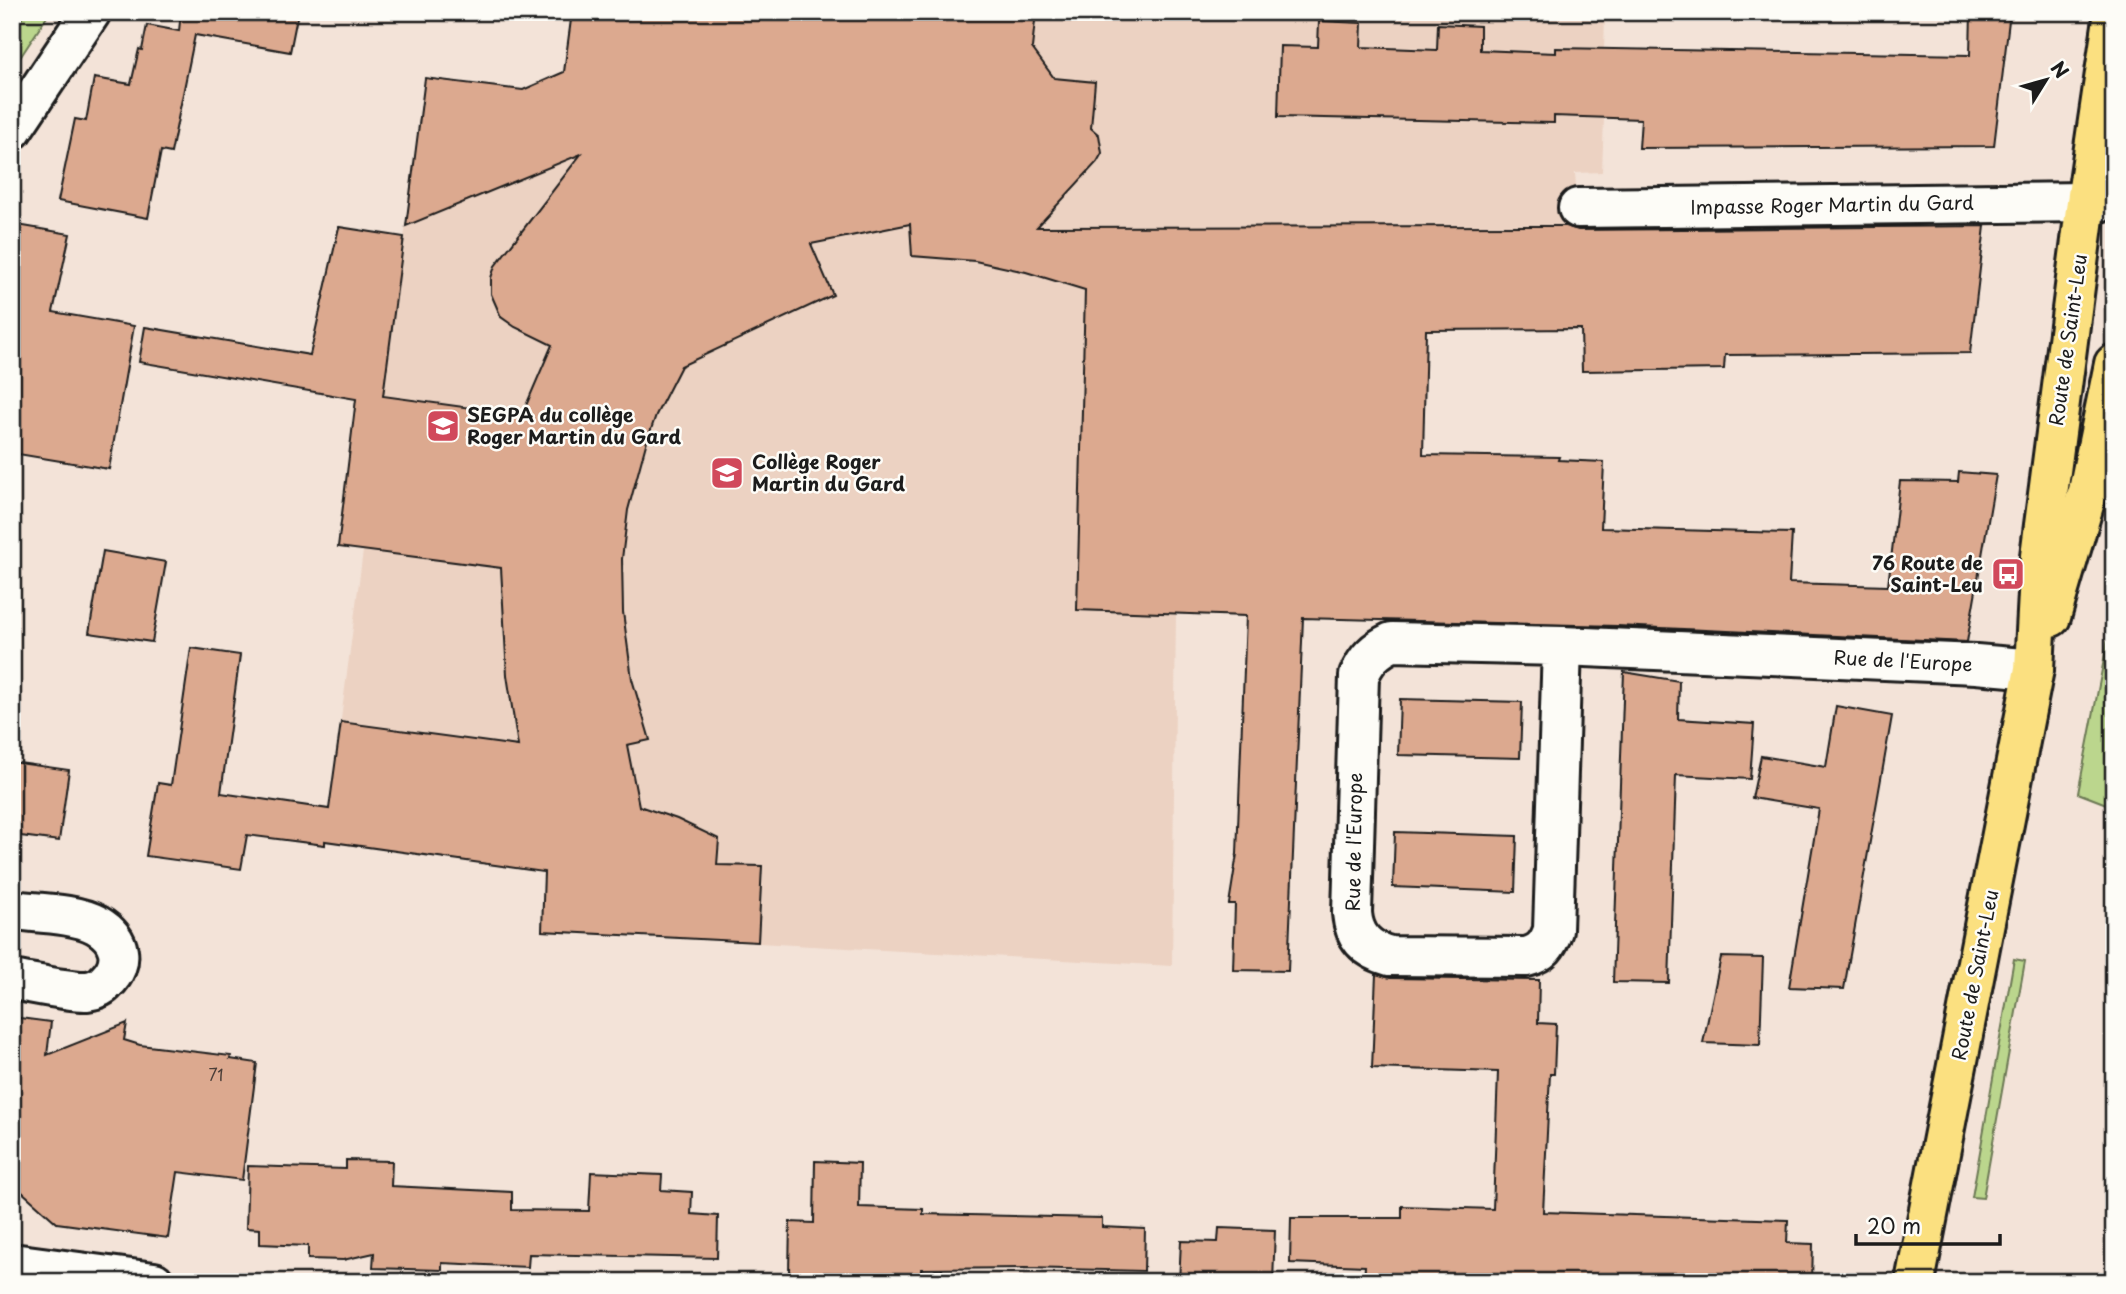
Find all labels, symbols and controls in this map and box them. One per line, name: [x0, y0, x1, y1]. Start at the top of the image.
north arrow: [2010, 46, 2080, 116]
text: N: [2045, 55, 2076, 84]
street label: Impasse Roger Martin du Gard: [1690, 188, 1974, 220]
street label: Route de Saint-Leu: [2041, 252, 2093, 428]
place label: SEGPA du collège Roger Martin du Gard: [467, 400, 682, 450]
school or university icon: SEGPA du collège Roger Martin du Gard: [424, 407, 462, 445]
place label: Collège Roger Martin du Gard: [752, 447, 906, 497]
school or university icon: Collège Roger Martin du Gard: [708, 454, 746, 492]
place label: 76 Route de Saint-Leu: [1872, 548, 1983, 598]
bus stop icon: 76 Route de Saint-Leu: [1989, 555, 2027, 593]
street label: Rue de l'Europe: [1833, 642, 1973, 678]
street label: Rue de l'Europe: [1338, 772, 1368, 912]
street label: Route de Saint-Leu: [1944, 887, 2004, 1063]
house number: 71: [209, 1062, 224, 1086]
scale bar: [1856, 1203, 2000, 1247]
text: 20 m: [1867, 1209, 1921, 1241]

